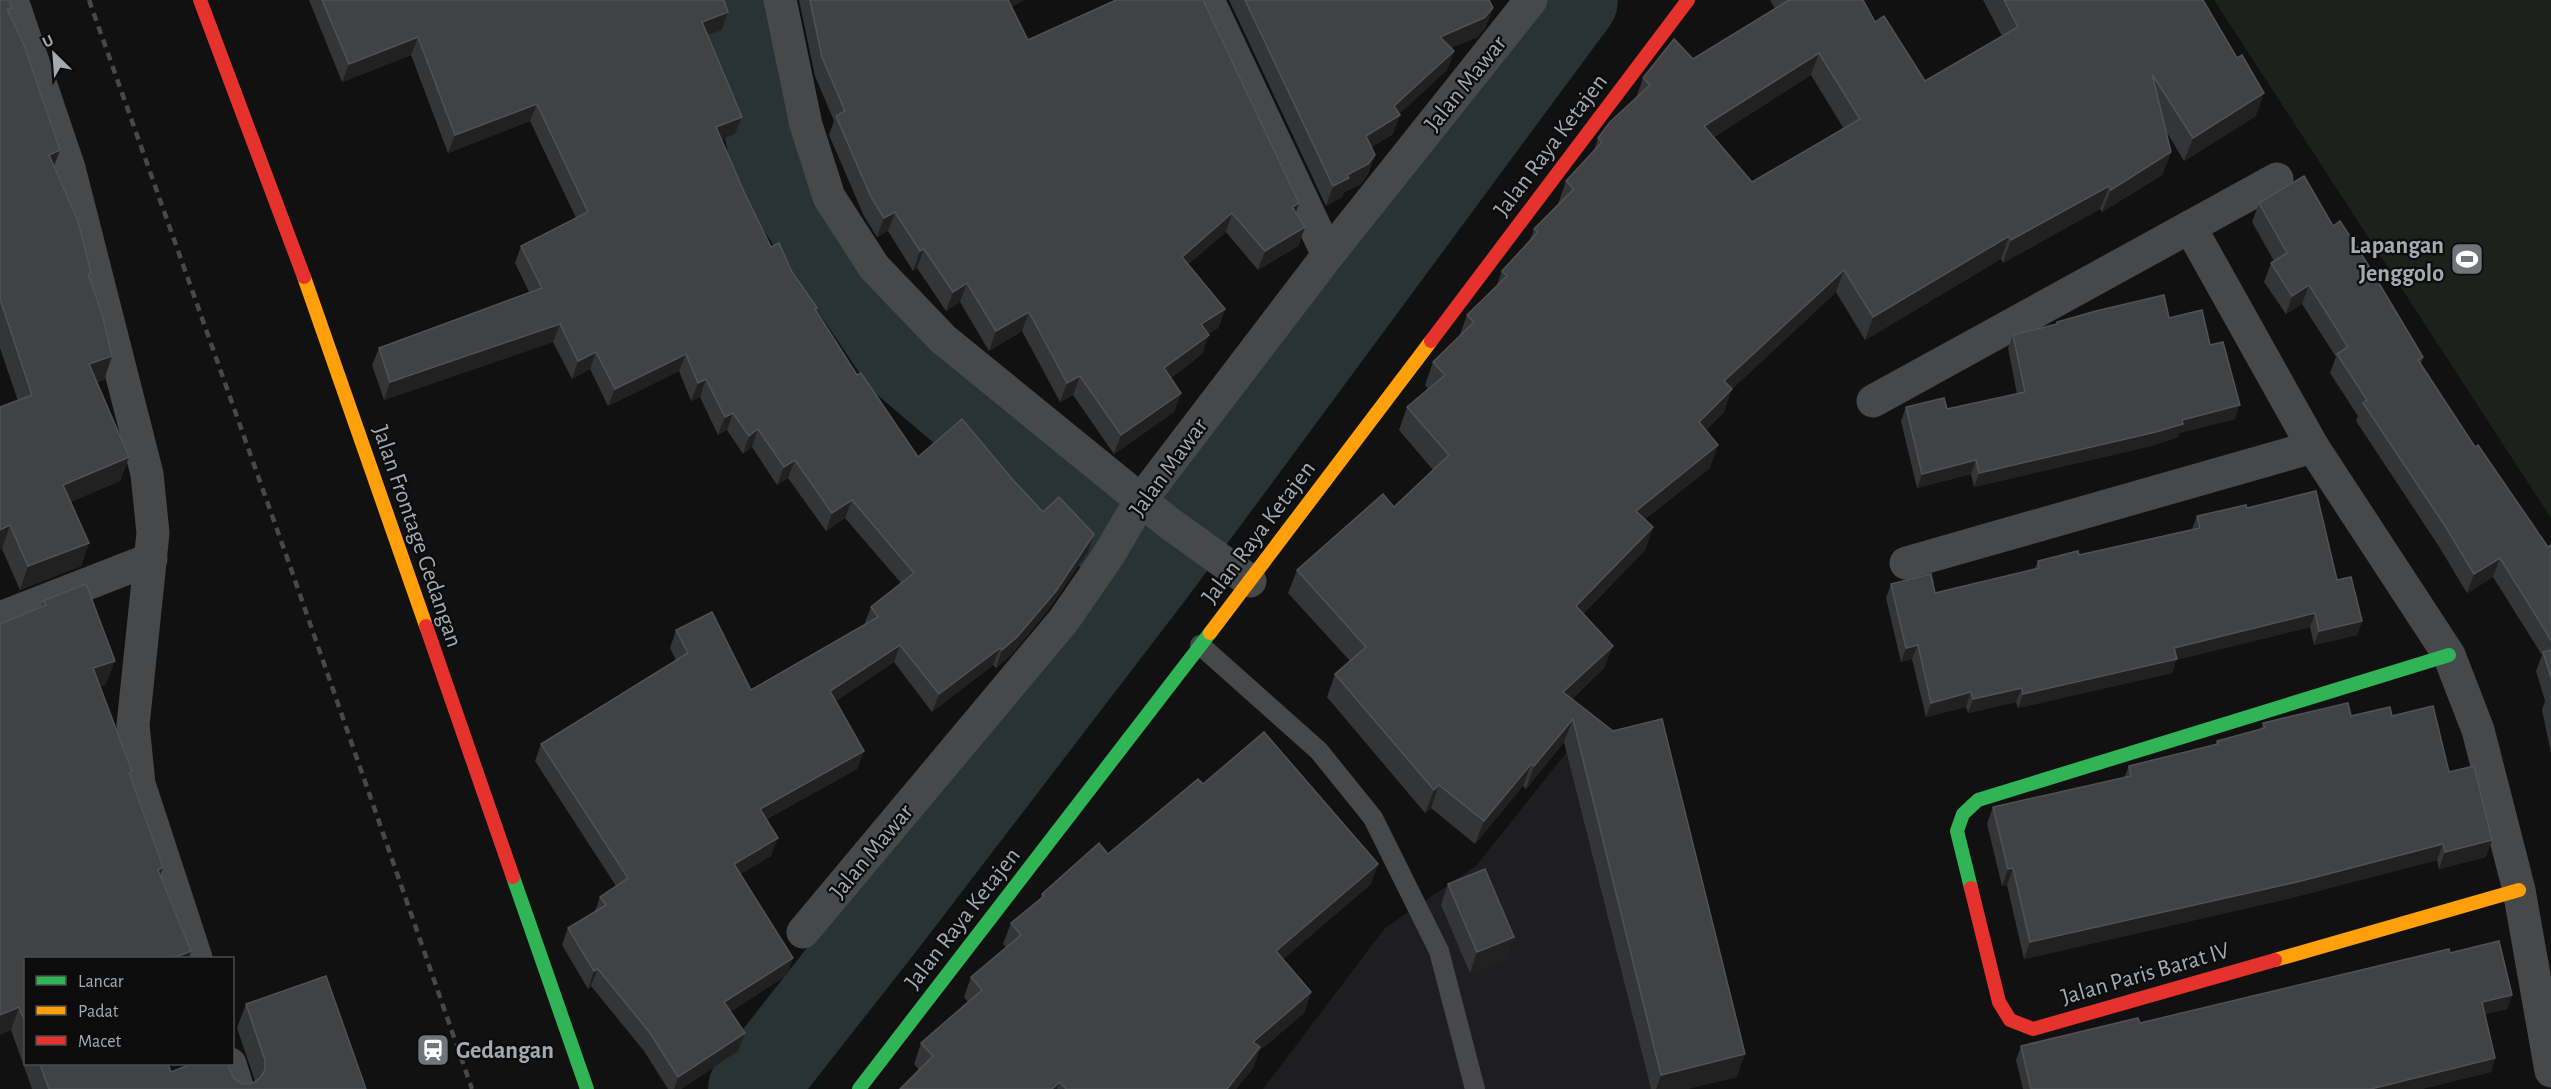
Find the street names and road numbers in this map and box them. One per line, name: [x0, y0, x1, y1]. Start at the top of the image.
street label: Jalan Mawar: [1420, 31, 1511, 136]
street label: Jalan Raya Ketajen: [1489, 70, 1612, 221]
street label: Jalan Mawar: [1125, 414, 1212, 521]
street label: Jalan Frontage Gedangan: [368, 422, 466, 650]
street label: Jalan Raya Ketajen: [1197, 457, 1320, 608]
street label: Jalan Mawar: [826, 800, 918, 903]
street label: Jalan Raya Ketajen: [900, 844, 1025, 994]
street label: Jalan Paris Barat IV: [2058, 938, 2233, 1009]

